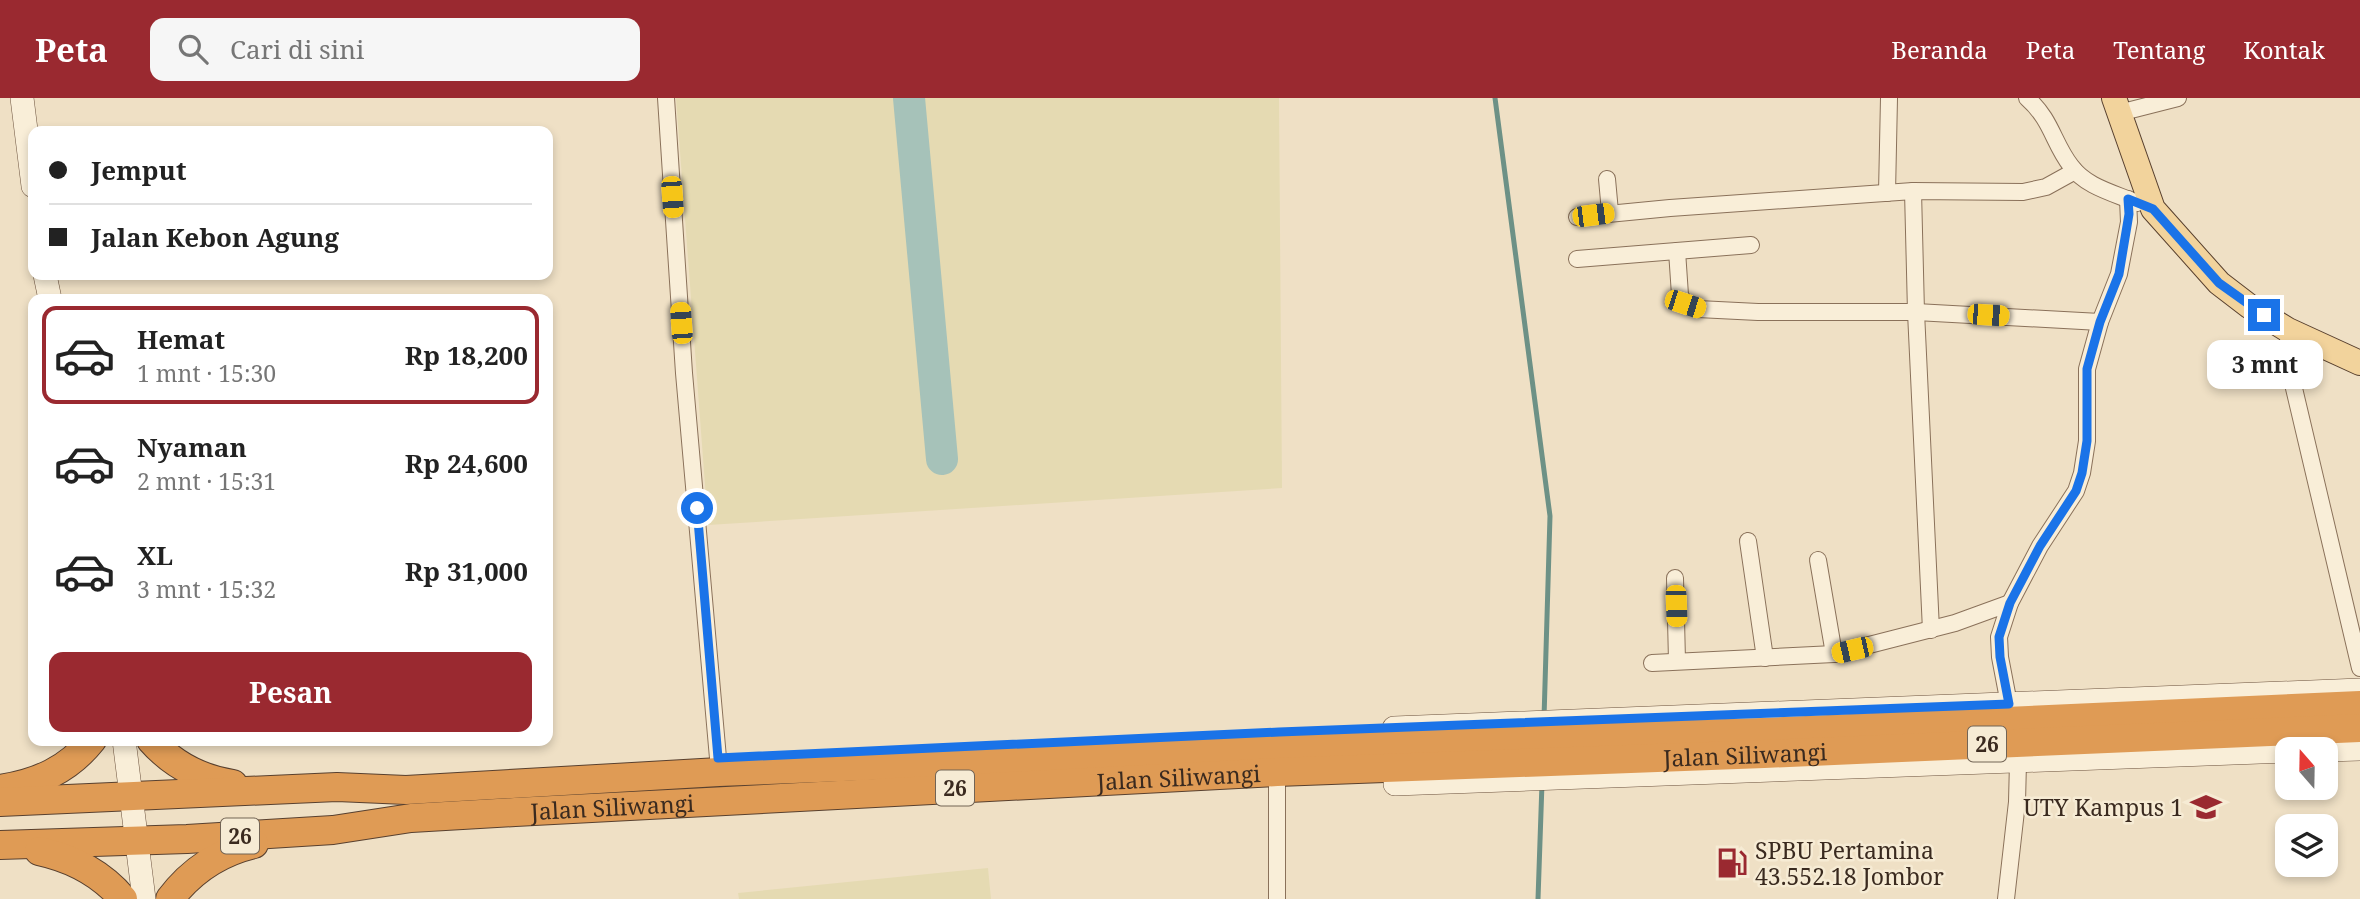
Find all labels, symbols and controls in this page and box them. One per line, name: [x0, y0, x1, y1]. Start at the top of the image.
search box: [150, 18, 640, 81]
text: Peta: [35, 27, 108, 72]
icon: search: [174, 30, 212, 68]
text: Cari di sini: [230, 31, 364, 67]
text: Beranda: [1891, 33, 1988, 66]
text: Peta: [2026, 33, 2075, 66]
text: Tentang: [2113, 33, 2205, 66]
text: Kontak: [2243, 33, 2325, 66]
text: Jemput: [91, 152, 186, 188]
car: [661, 175, 684, 219]
car: [1571, 202, 1616, 228]
text: Jalan Kebon Agung: [91, 219, 339, 255]
car: [1662, 288, 1709, 320]
route end: [2248, 299, 2280, 331]
car: [670, 301, 693, 345]
car: [1967, 303, 2010, 327]
text: Hemat: [137, 321, 225, 357]
icon: car: [53, 324, 116, 387]
text: Rp 18,200: [405, 337, 528, 373]
callout: 3 mnt: [2206, 340, 2322, 388]
text: 3 mnt: [2232, 348, 2298, 380]
text: 1 mnt · 15:30: [137, 357, 276, 389]
text: Nyaman: [137, 429, 247, 465]
icon: car: [53, 432, 116, 495]
text: Rp 24,600: [405, 445, 528, 481]
text: 2 mnt · 15:31: [137, 465, 276, 497]
route start: [681, 492, 713, 524]
text: XL: [137, 537, 173, 573]
icon: car: [53, 540, 116, 603]
text: Rp 31,000: [405, 553, 528, 589]
text: 3 mnt · 15:32: [137, 573, 276, 605]
car: [1665, 585, 1688, 627]
car: [1830, 635, 1875, 665]
button: Pesan: [49, 652, 532, 732]
road number: 26: [1968, 726, 2006, 762]
street label: Jalan Siliwangi: [1662, 735, 1828, 774]
north arrow: [2275, 737, 2338, 800]
map controls: [2275, 737, 2338, 877]
street label: Jalan Siliwangi: [1095, 757, 1262, 797]
road number: 26: [936, 770, 974, 806]
street label: Jalan Siliwangi: [529, 787, 696, 827]
school or university icon: UTY Kampus 1: [2189, 790, 2223, 824]
place label: UTY Kampus 1: [2023, 791, 2183, 823]
button: layers: [2275, 814, 2338, 877]
road number: 26: [221, 818, 259, 854]
place label: SPBU Pertamina 43.552.18 Jombor: [1755, 834, 1944, 892]
fuel station icon: SPBU Pertamina 43.552.18 Jombor: [1715, 846, 1749, 880]

